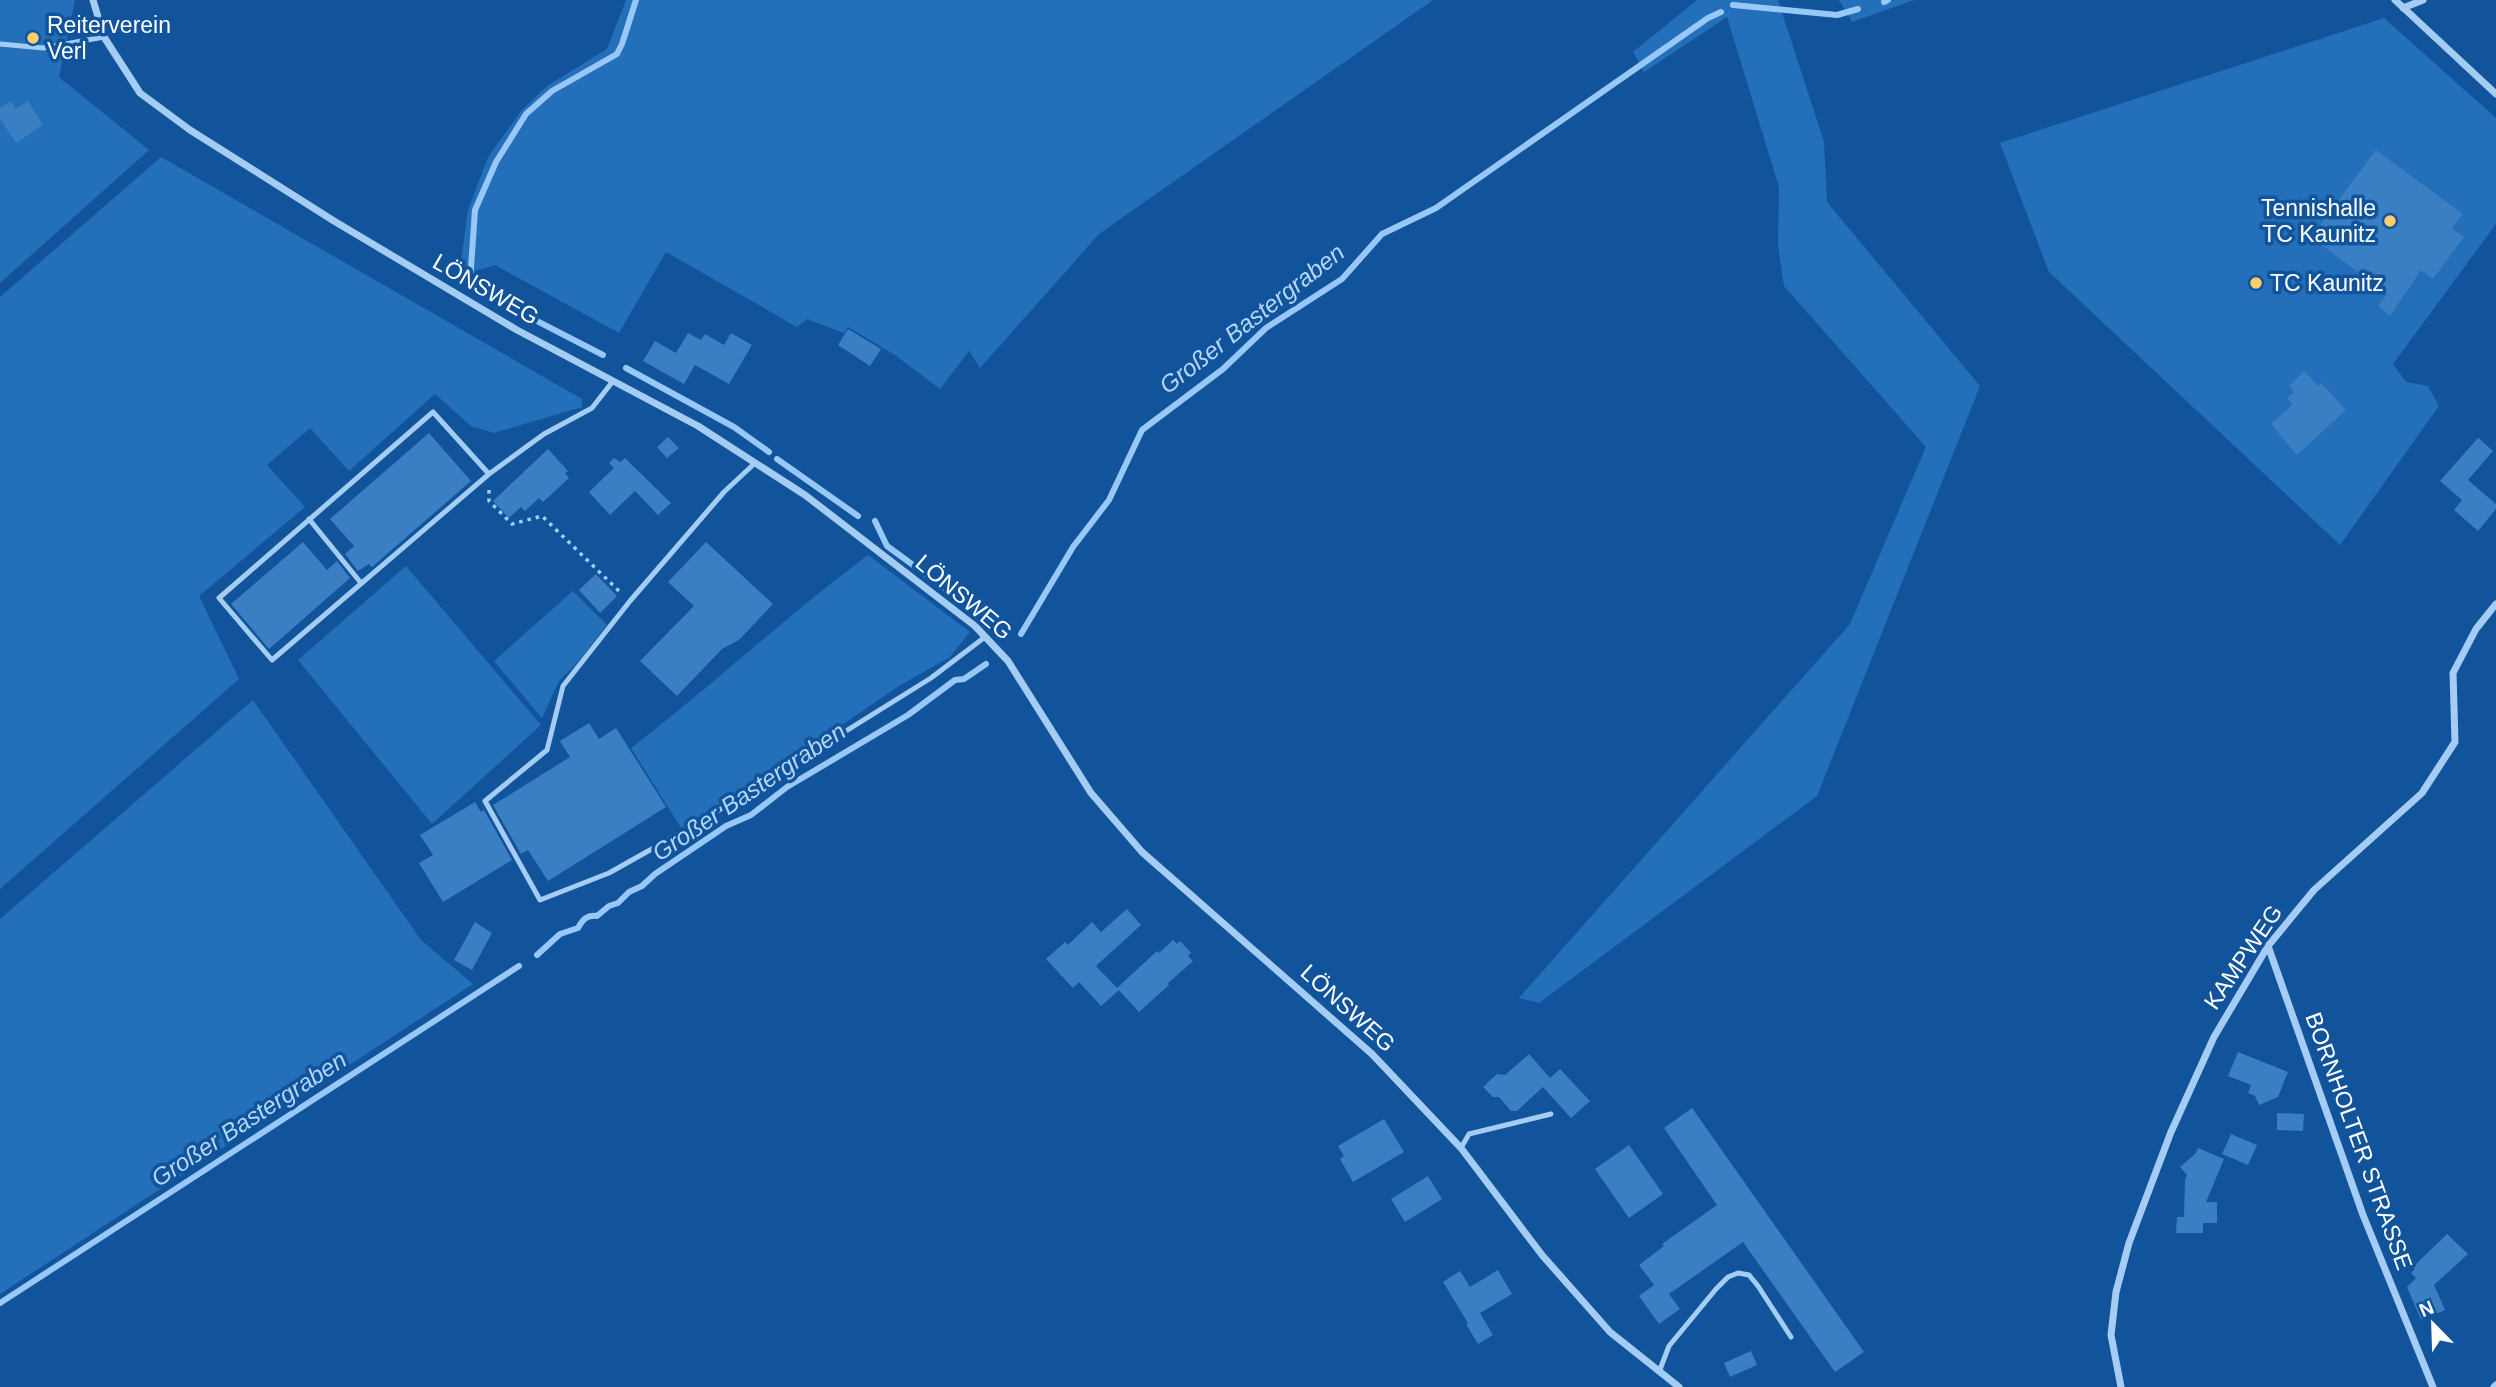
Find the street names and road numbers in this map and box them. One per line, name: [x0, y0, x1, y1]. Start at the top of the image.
street label: LÖNSWEG: [429, 248, 543, 330]
street label: LÖNSWEG: [911, 549, 1017, 645]
street label: KAMPWEG: [2199, 900, 2287, 1014]
street label: LÖNSWEG: [1296, 959, 1400, 1057]
street label: BORNHOLTER STRASSE: [2300, 1009, 2418, 1273]

